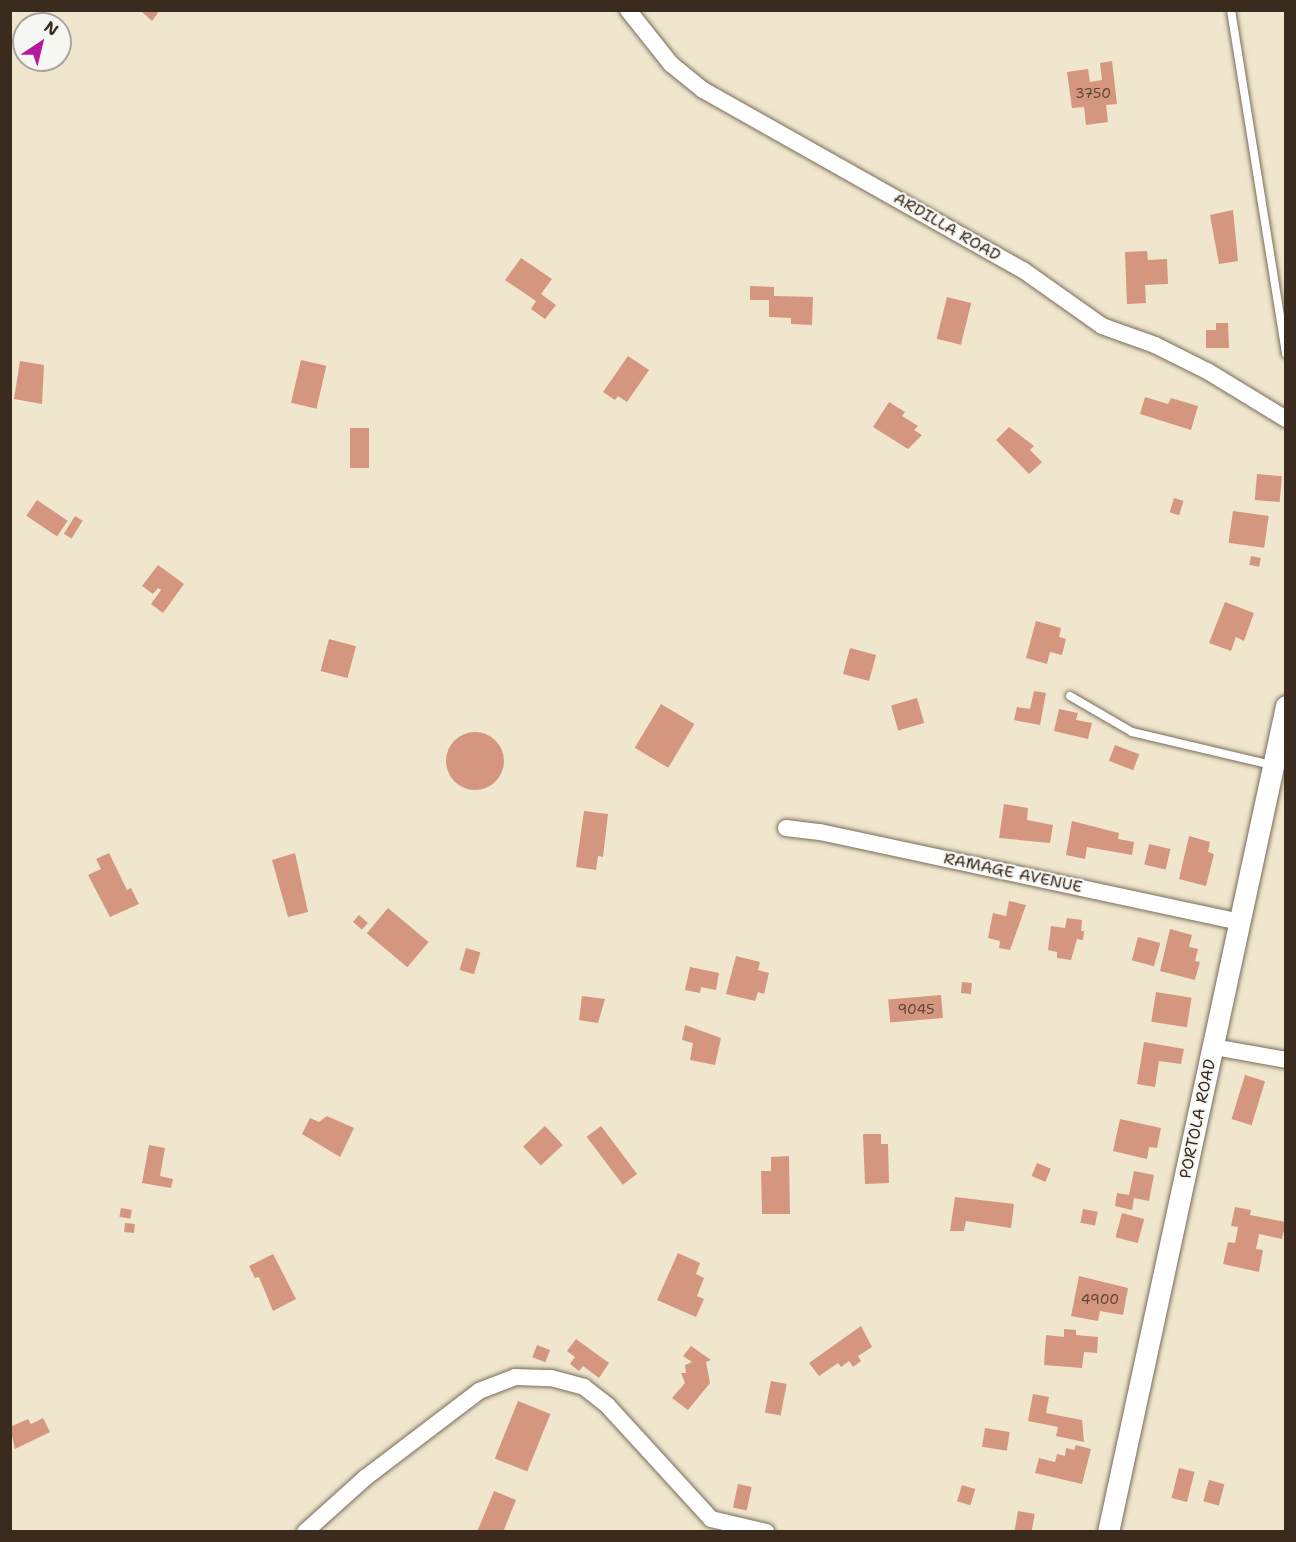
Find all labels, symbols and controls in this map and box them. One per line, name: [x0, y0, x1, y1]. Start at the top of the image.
north arrow: [12, 12, 72, 72]
text: N: [40, 16, 63, 41]
house number: 3750: [1075, 85, 1111, 101]
street label: ARDILLA ROAD: [890, 189, 1004, 265]
street label: RAMAGE AVENUE: [942, 849, 1084, 897]
house number: 9045: [898, 1001, 934, 1017]
street label: PORTOLA ROAD: [1176, 1058, 1220, 1180]
house number: 4900: [1081, 1291, 1119, 1307]

